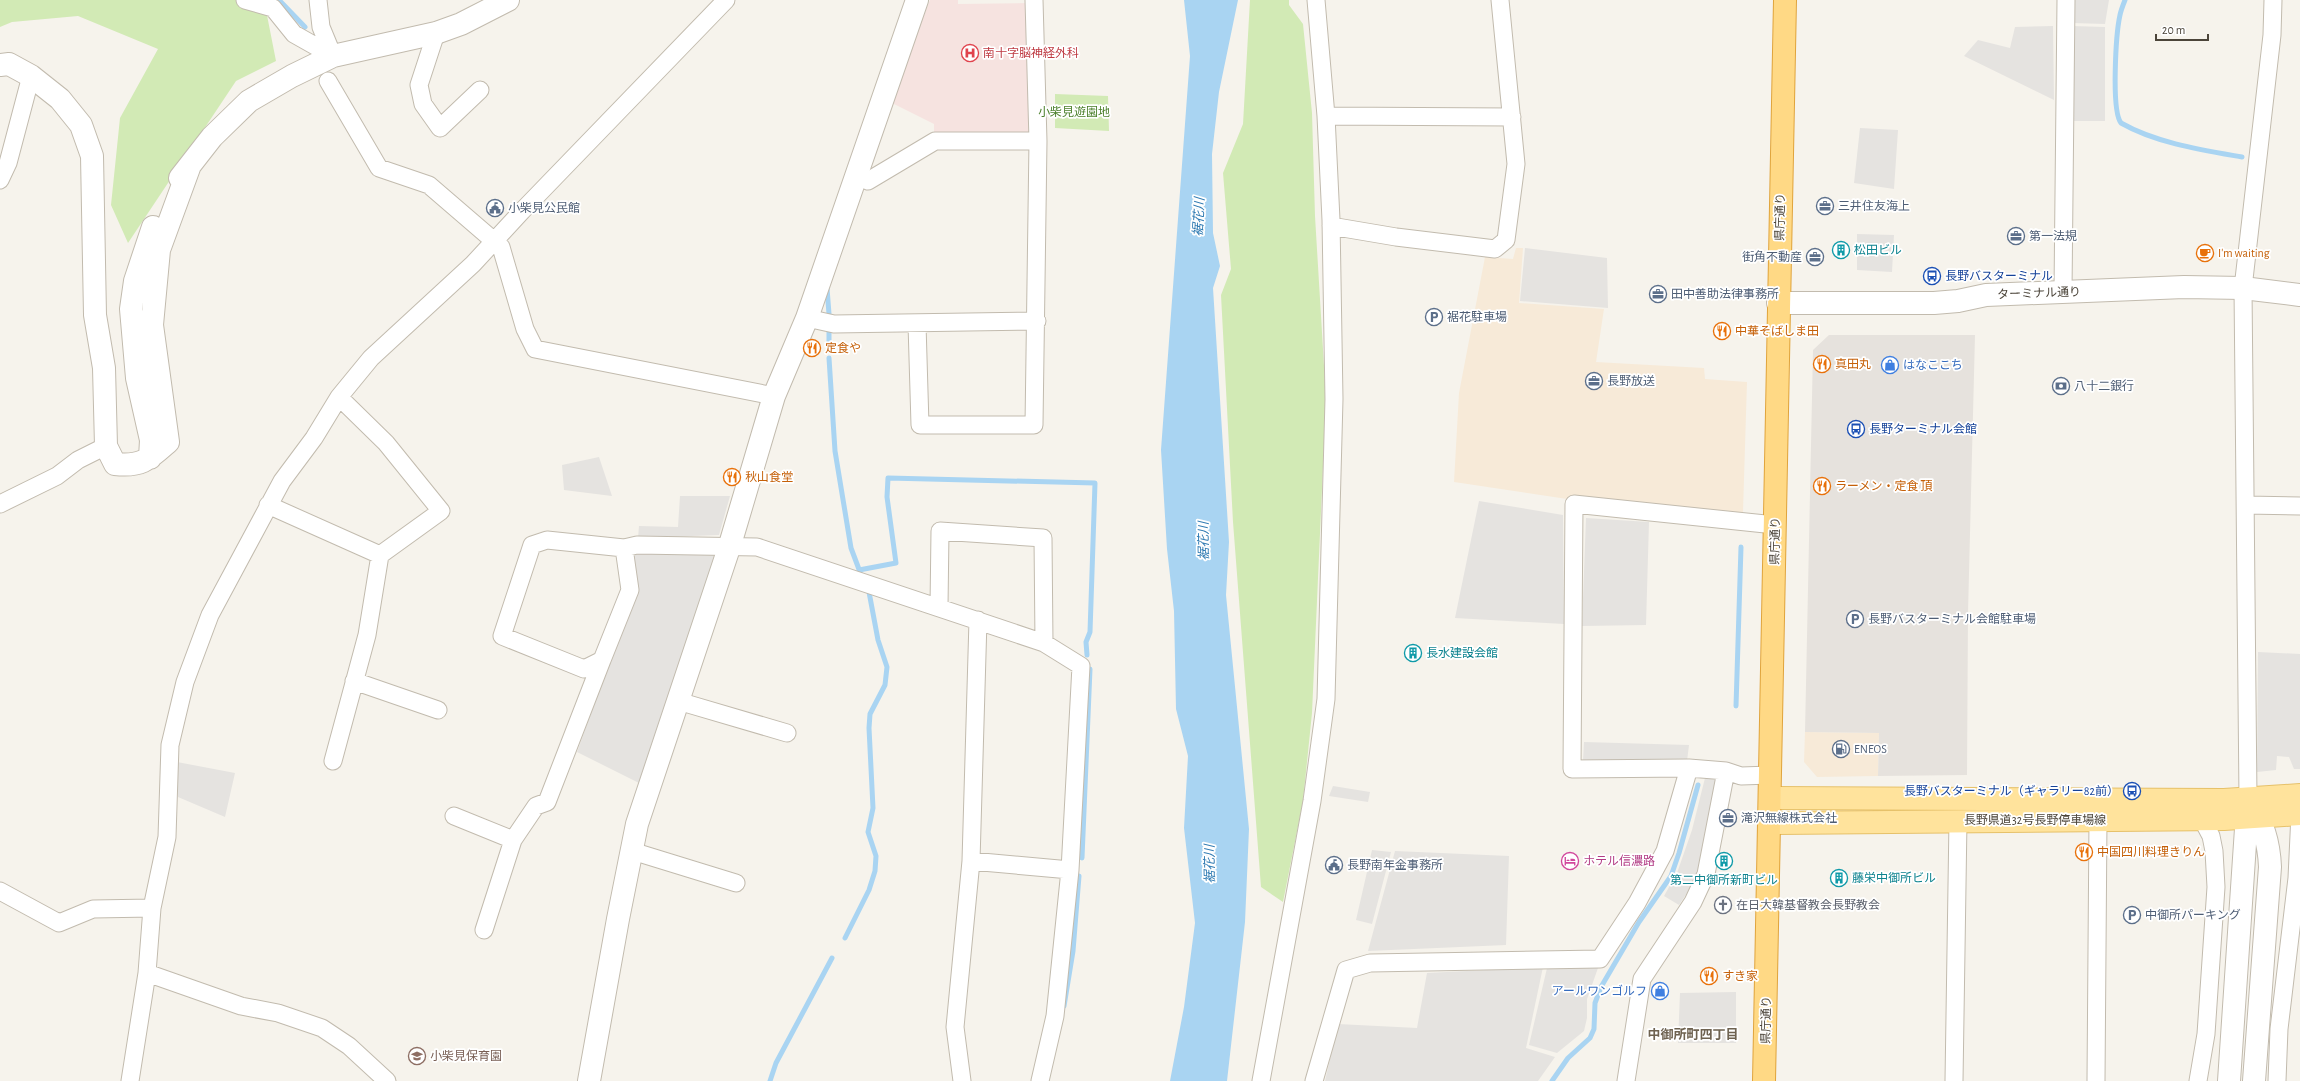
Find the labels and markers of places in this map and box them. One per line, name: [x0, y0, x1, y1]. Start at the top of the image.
hospital icon: 南十字脳神経外科: [960, 43, 980, 63]
place label: 南十字脳神経外科: [983, 46, 1079, 59]
office icon: 三井住友海上: [1815, 196, 1835, 216]
public building icon: 小柴見公民館: [485, 198, 505, 218]
place label: 三井住友海上: [1838, 199, 1910, 212]
place label: 小柴見公民館: [508, 202, 580, 214]
office icon: 第一法規: [2006, 226, 2026, 246]
place label: 第一法規: [2029, 229, 2077, 242]
building icon: 松田ビル: [1831, 240, 1851, 260]
cafe icon: I'm waiting: [2195, 243, 2215, 263]
place label: 松田ビル: [1854, 244, 1902, 256]
office icon: 街角不動産: [1805, 247, 1825, 267]
place label: I'm waiting: [2218, 247, 2270, 259]
place label: 街角不動産: [1742, 250, 1802, 263]
bus stop icon: 長野バスターミナル: [1922, 266, 1942, 286]
place label: 長野バスターミナル: [1945, 269, 2053, 282]
office icon: 田中善助法律事務所: [1648, 284, 1668, 304]
place label: 田中善助法律事務所: [1671, 287, 1779, 300]
parking icon: 裾花駐車場: [1424, 307, 1444, 327]
place label: 裾花駐車場: [1447, 310, 1507, 323]
restaurant icon: 中華そばしま田: [1712, 321, 1732, 341]
place label: 中華そばしま田: [1735, 324, 1819, 337]
restaurant icon: 定食や: [802, 338, 822, 358]
place label: 定食や: [825, 342, 861, 354]
restaurant icon: 真田丸: [1812, 354, 1832, 374]
shop icon: はなここち: [1880, 355, 1900, 375]
place label: 真田丸: [1835, 358, 1871, 370]
place label: はなここち: [1903, 358, 1963, 371]
office icon: 長野放送: [1584, 371, 1604, 391]
place label: 長野放送: [1607, 374, 1655, 387]
bank icon: 八十二銀行: [2051, 376, 2071, 396]
place label: 八十二銀行: [2074, 379, 2134, 392]
bus stop icon: 長野ターミナル会館: [1846, 419, 1866, 439]
place label: 長野ターミナル会館: [1869, 422, 1977, 435]
restaurant icon: 秋山食堂: [722, 467, 742, 487]
place label: 秋山食堂: [745, 470, 793, 483]
restaurant icon: ラーメン・定食 頂: [1812, 476, 1832, 496]
place label: ラーメン・定食 頂: [1835, 480, 1933, 492]
parking icon: 長野バスターミナル会館駐車場: [1845, 609, 1865, 629]
place label: 長野バスターミナル会館駐車場: [1868, 612, 2036, 625]
building icon: 長水建設会館: [1403, 643, 1423, 663]
place label: 長水建設会館: [1426, 646, 1498, 659]
fuel station icon: ENEOS: [1831, 739, 1851, 759]
place label: ENEOS: [1854, 743, 1887, 755]
bus stop icon: 長野バスターミナル（ギャラリー82前）: [2122, 781, 2142, 801]
place label: 長野バスターミナル（ギャラリー82前）: [1904, 784, 2119, 797]
office icon: 滝沢無線株式会社: [1718, 808, 1738, 828]
place label: 滝沢無線株式会社: [1741, 811, 1837, 824]
restaurant icon: 中国四川料理きりん: [2074, 842, 2094, 862]
place label: 中国四川料理きりん: [2097, 845, 2205, 858]
hotel icon: ホテル信濃路: [1560, 851, 1580, 871]
building icon: 第二中御所新町ビル: [1714, 851, 1734, 871]
place label: ホテル信濃路: [1583, 854, 1655, 867]
public building icon: 長野南年金事務所: [1324, 855, 1344, 875]
place label: 長野南年金事務所: [1347, 858, 1443, 871]
building icon: 藤栄中御所ビル: [1829, 868, 1849, 888]
place label: 藤栄中御所ビル: [1852, 871, 1936, 884]
place label: 第二中御所新町ビル: [1670, 873, 1778, 886]
church icon: 在日大韓基督教会長野教会: [1713, 895, 1733, 915]
place label: 在日大韓基督教会長野教会: [1736, 898, 1880, 911]
parking icon: 中御所パーキング: [2122, 905, 2142, 925]
place label: 中御所パーキング: [2145, 908, 2241, 921]
restaurant icon: すき家: [1699, 966, 1719, 986]
place label: すき家: [1722, 969, 1758, 982]
shop icon: アールワンゴルフ: [1650, 981, 1670, 1001]
place label: アールワンゴルフ: [1552, 984, 1647, 997]
school or university icon: 小柴見保育園: [407, 1046, 427, 1066]
place label: 小柴見保育園: [430, 1049, 502, 1062]

